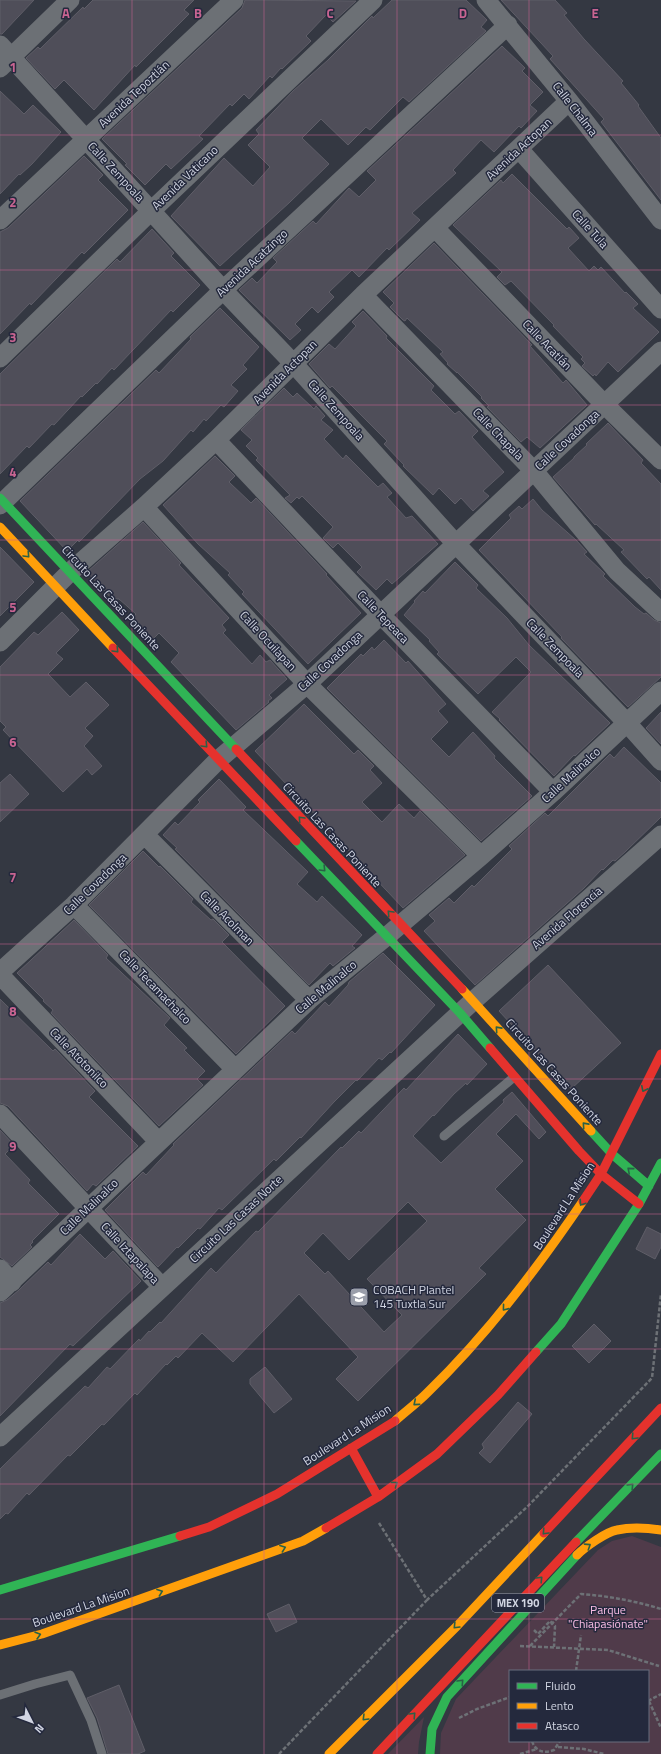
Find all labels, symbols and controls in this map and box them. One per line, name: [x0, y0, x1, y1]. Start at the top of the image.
text: A: [62, 3, 70, 23]
text: B: [194, 3, 202, 23]
text: C: [326, 3, 334, 23]
text: D: [459, 3, 467, 23]
text: E: [591, 3, 599, 23]
street label: Avenida Tepoztlán: [94, 55, 174, 132]
text: 1: [9, 57, 17, 77]
street label: Calle Chalma: [548, 77, 603, 140]
street label: Avenida Actopan: [481, 113, 556, 184]
street label: Calle Zempoala: [83, 137, 149, 206]
street label: Avenida Vaticano: [147, 141, 222, 214]
text: 2: [9, 192, 17, 212]
street label: Calle Tula: [568, 205, 613, 253]
street label: Avenida Acatzingo: [211, 224, 292, 301]
street label: Calle Acatlán: [518, 315, 577, 374]
text: 3: [9, 327, 17, 347]
street label: Avenida Actopan: [248, 335, 321, 408]
street label: Calle Zempoala: [304, 375, 369, 445]
street label: Calle Chapala: [468, 403, 528, 464]
street label: Calle Covadonga: [530, 405, 603, 475]
text: 4: [9, 462, 17, 482]
street label: Circuito Las Casas Poniente: [57, 541, 165, 655]
one-way arrow: [22, 550, 30, 558]
street label: Calle Tepeaca: [353, 586, 414, 648]
text: 5: [9, 597, 17, 617]
street label: Calle Ocuilapan: [235, 606, 301, 675]
street label: Calle Zempoala: [522, 613, 589, 682]
street label: Calle Covadonga: [293, 626, 366, 696]
one-way arrow: [111, 645, 118, 653]
text: 6: [9, 732, 17, 752]
one-way arrow: [200, 740, 207, 748]
street label: Calle Malinalco: [537, 742, 605, 807]
street label: Circuito Las Casas Poniente: [278, 778, 386, 892]
one-way arrow: [298, 816, 306, 824]
street label: Calle Covadonga: [58, 848, 131, 919]
one-way arrow: [318, 864, 326, 872]
text: 7: [9, 867, 17, 887]
street label: Avenida Florencia: [527, 881, 606, 954]
street label: Calle Acolman: [196, 886, 259, 949]
one-way arrow: [387, 910, 395, 918]
street label: Calle Tecamachalco: [115, 945, 196, 1028]
street label: Calle Malinalco: [291, 955, 361, 1018]
text: 8: [9, 1001, 17, 1021]
street label: Circuito Las Casas Poniente: [501, 1014, 608, 1129]
street label: Calle Atotonilco: [45, 1023, 113, 1092]
one-way arrow: [495, 1026, 503, 1034]
one-way arrow: [641, 1085, 649, 1092]
one-way arrow: [583, 1122, 590, 1130]
text: 9: [9, 1136, 17, 1156]
street label: Boulevard La Mision: [528, 1158, 599, 1254]
one-way arrow: [628, 1168, 635, 1175]
street label: Circuito Las Casas Norte: [185, 1170, 287, 1267]
street label: Calle Malinalco: [55, 1174, 122, 1240]
one-way arrow: [579, 1199, 586, 1206]
street label: Calle Iztapalapa: [97, 1217, 164, 1288]
place label: COBACH Plantel 145 Tuxtla Sur: [373, 1280, 454, 1313]
school or university icon: COBACH Plantel 145 Tuxtla Sur: [348, 1286, 370, 1308]
one-way arrow: [502, 1303, 509, 1310]
one-way arrow: [414, 1398, 421, 1405]
street label: Boulevard La Mision: [299, 1399, 395, 1470]
one-way arrow: [632, 1432, 639, 1440]
one-way arrow: [391, 1482, 398, 1489]
one-way arrow: [626, 1483, 633, 1491]
one-way arrow: [543, 1527, 550, 1534]
one-way arrow: [279, 1544, 286, 1553]
one-way arrow: [584, 1544, 591, 1551]
one-way arrow: [535, 1576, 543, 1584]
street label: Boulevard La Mision: [30, 1581, 132, 1632]
one-way arrow: [157, 1588, 164, 1596]
road number: MEX 190: [492, 1594, 544, 1612]
park label: Parque "Chiapasiónate": [568, 1600, 648, 1633]
one-way arrow: [453, 1621, 461, 1629]
one-way arrow: [34, 1631, 41, 1640]
legend: [509, 1670, 649, 1742]
text: Fluido: [545, 1676, 576, 1695]
one-way arrow: [456, 1679, 464, 1687]
text: Lento: [545, 1696, 574, 1715]
north arrow: [12, 1702, 52, 1742]
one-way arrow: [409, 1712, 416, 1720]
one-way arrow: [362, 1713, 370, 1721]
text: Atasco: [545, 1716, 579, 1735]
text: N: [31, 1721, 48, 1737]

